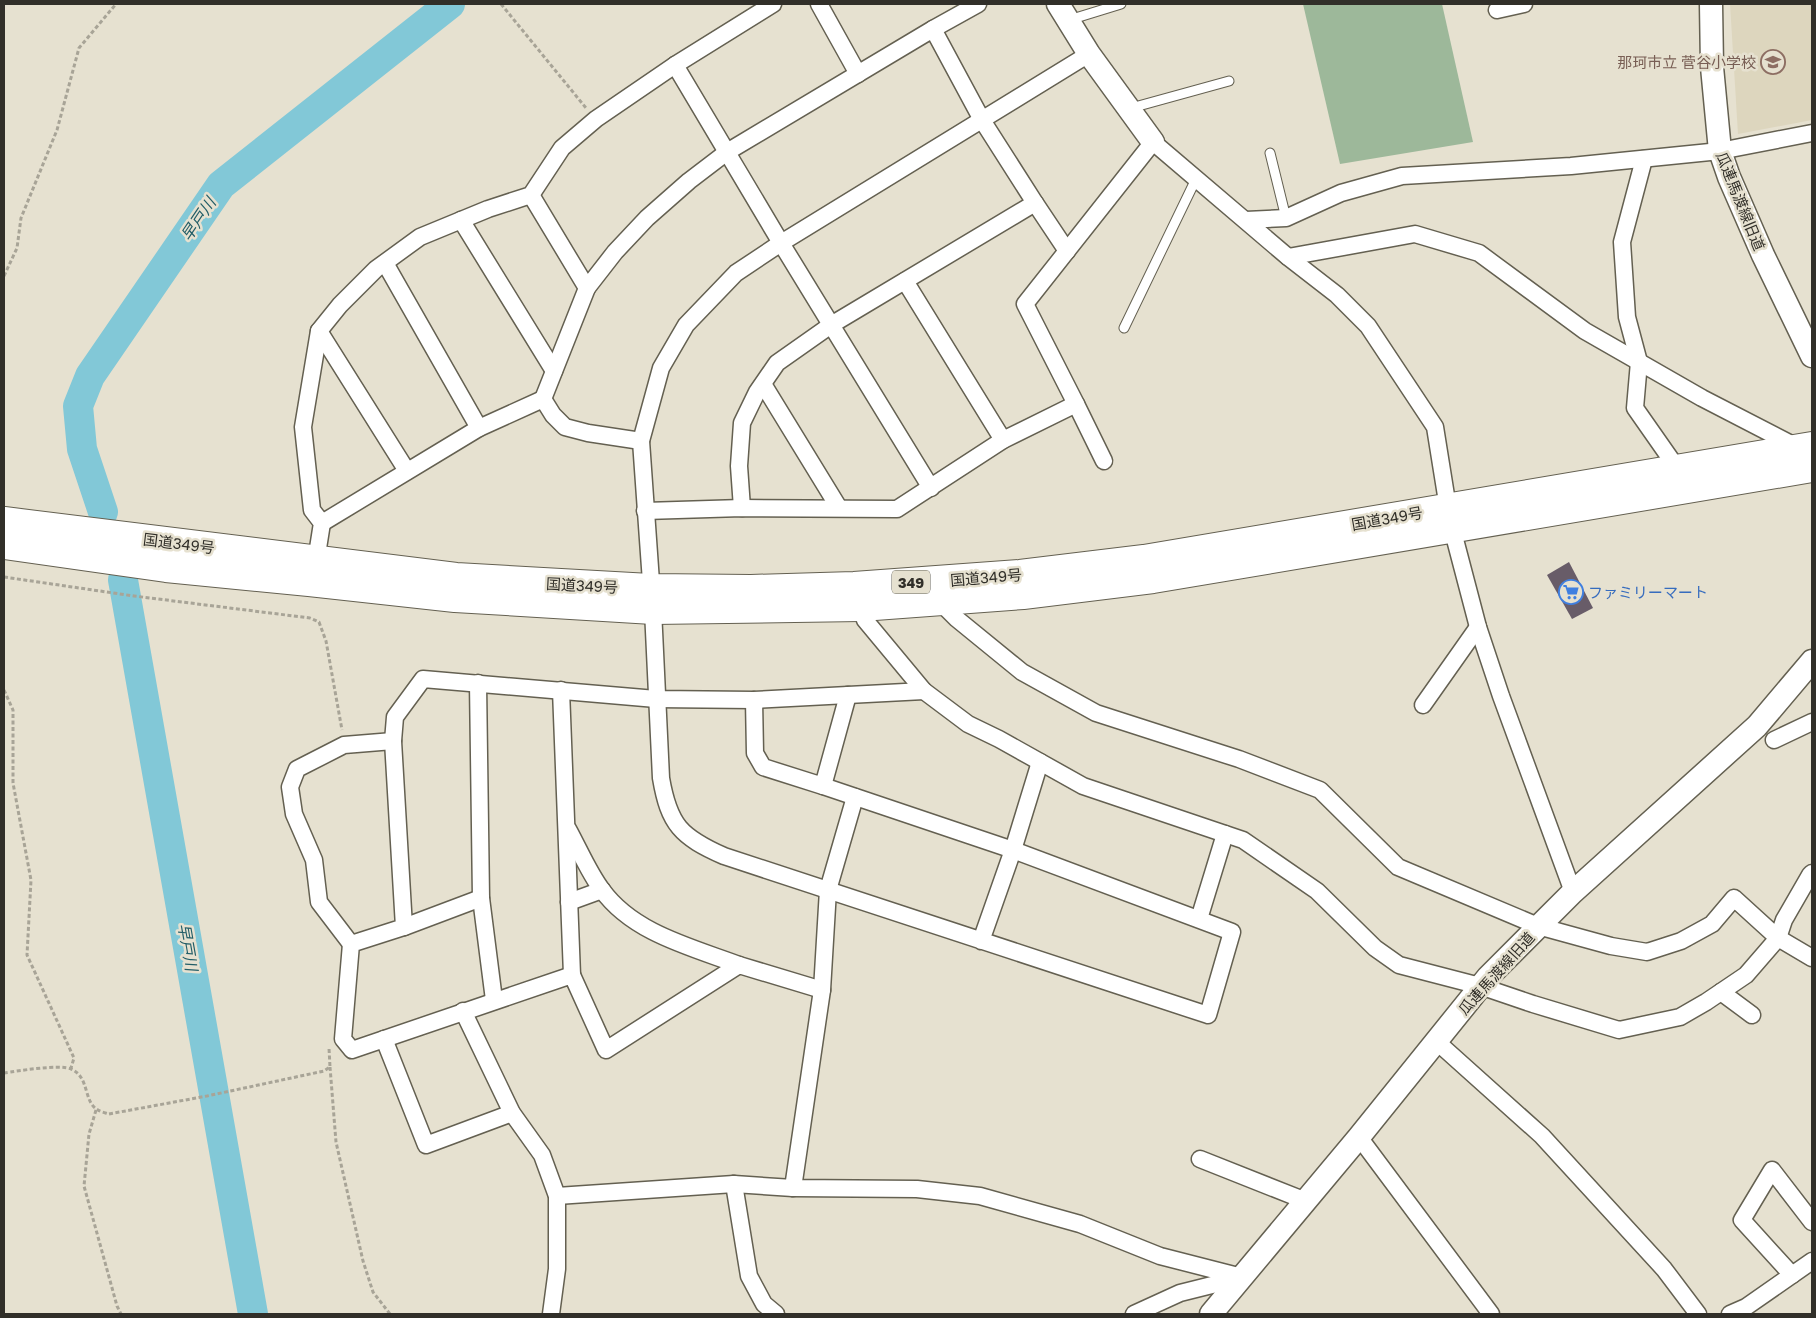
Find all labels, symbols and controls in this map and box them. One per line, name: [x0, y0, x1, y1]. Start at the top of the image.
school or university icon: 那珂市立 菅谷小学校: [1760, 49, 1786, 75]
place label: 那珂市立 菅谷小学校: [1617, 53, 1756, 71]
street label: 瓜連馬渡線旧道: [1713, 149, 1769, 253]
water label: 早戸川: [176, 192, 221, 244]
street label: 国道349号: [1350, 503, 1424, 533]
street label: 国道349号: [142, 530, 216, 556]
street label: 国道349号: [949, 565, 1023, 589]
road number: 349: [892, 570, 930, 594]
street label: 国道349号: [546, 574, 618, 596]
supermarket icon: ファミリーマート: [1558, 579, 1584, 605]
place label: ファミリーマート: [1588, 583, 1708, 601]
water label: 早戸川: [174, 922, 202, 974]
street label: 瓜連馬渡線旧道: [1454, 928, 1538, 1018]

